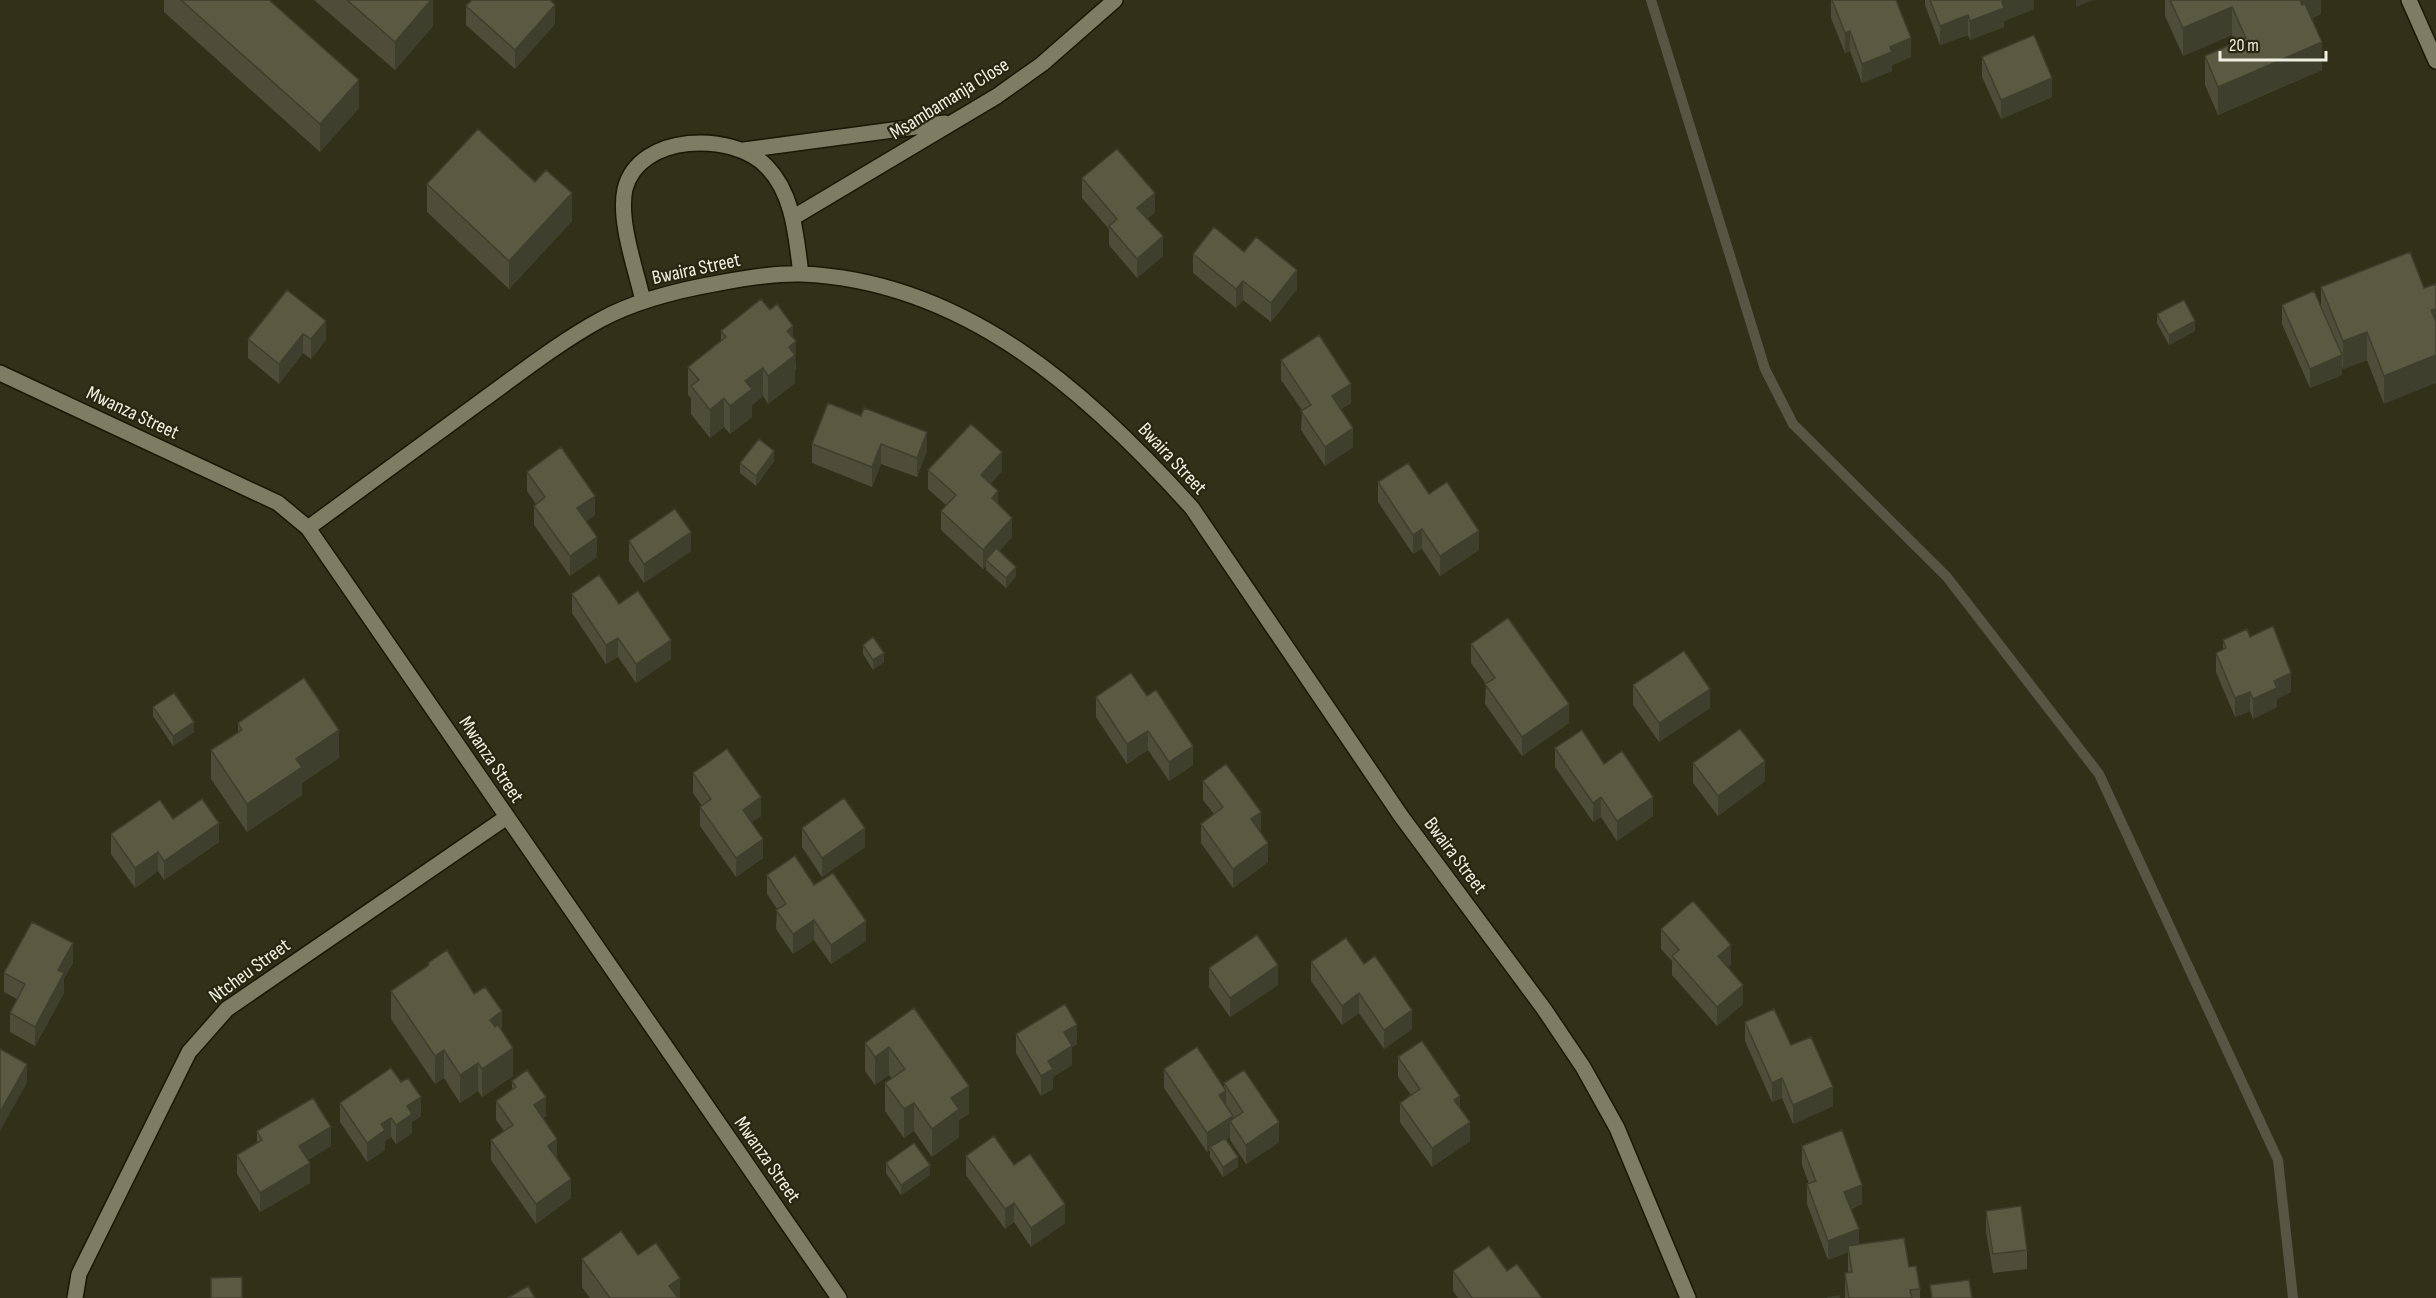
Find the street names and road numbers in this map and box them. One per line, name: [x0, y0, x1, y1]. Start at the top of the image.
street label: Msambamanja Close: [886, 53, 1014, 145]
street label: Bwaira Street: [650, 248, 743, 290]
street label: Mwanza Street: [82, 381, 183, 445]
street label: Bwaira Street: [1133, 418, 1212, 500]
street label: Mwanza Street: [453, 712, 529, 807]
street label: Bwaira Street: [1419, 813, 1492, 899]
street label: Ntcheu Street: [204, 933, 295, 1008]
street label: Mwanza Street: [729, 1112, 806, 1207]

